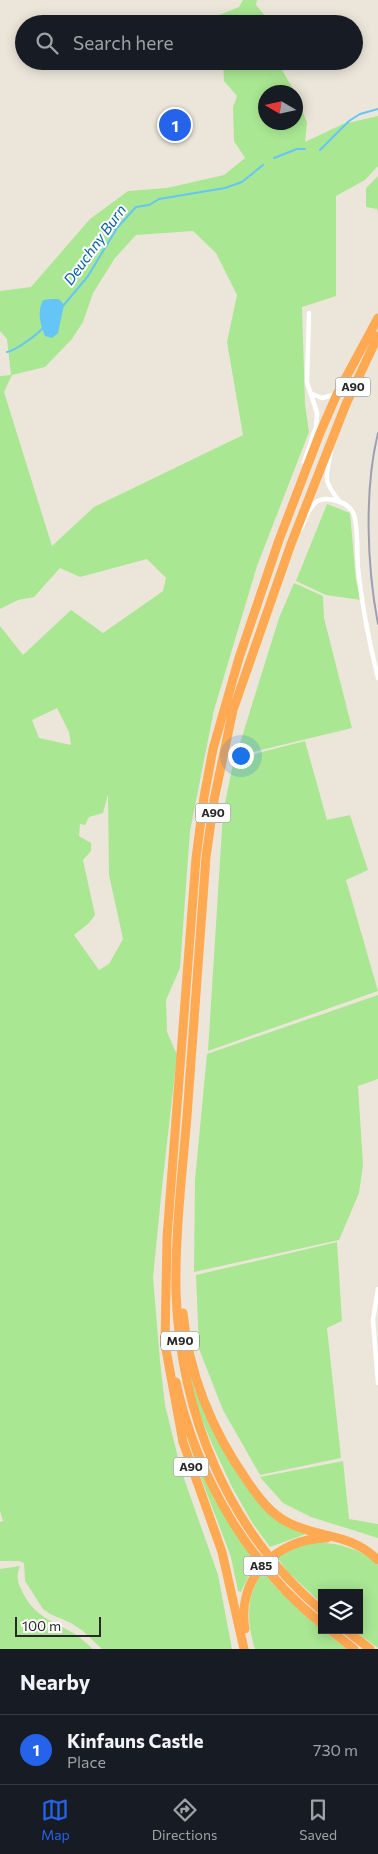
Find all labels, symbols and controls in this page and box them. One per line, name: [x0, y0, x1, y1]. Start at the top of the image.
search box: [15, 15, 363, 70]
icon: search: [33, 29, 61, 57]
text: Search here: [73, 31, 173, 54]
north arrow: [258, 85, 303, 130]
pin: 1: [159, 106, 191, 144]
water label: Deuchny Burn: [59, 201, 129, 288]
road number: A90: [336, 378, 370, 397]
your location: [228, 743, 254, 769]
road number: A90: [196, 804, 230, 822]
road number: M90: [161, 1332, 199, 1350]
road number: A90: [174, 1458, 208, 1476]
road number: A85: [244, 1556, 278, 1575]
map controls: [318, 1589, 363, 1634]
button: layers: [318, 1589, 363, 1634]
scale bar: [15, 1614, 101, 1637]
text: 100 m: [22, 1617, 61, 1634]
text: Nearby: [20, 1669, 90, 1694]
text: Kinfauns Castle: [67, 1729, 203, 1752]
text: 1: [32, 1740, 40, 1759]
text: 730 m: [313, 1740, 358, 1759]
text: Place: [67, 1752, 106, 1771]
tab: Map: [41, 1796, 70, 1843]
tab: Directions: [152, 1796, 217, 1843]
tab: Saved: [299, 1796, 337, 1843]

